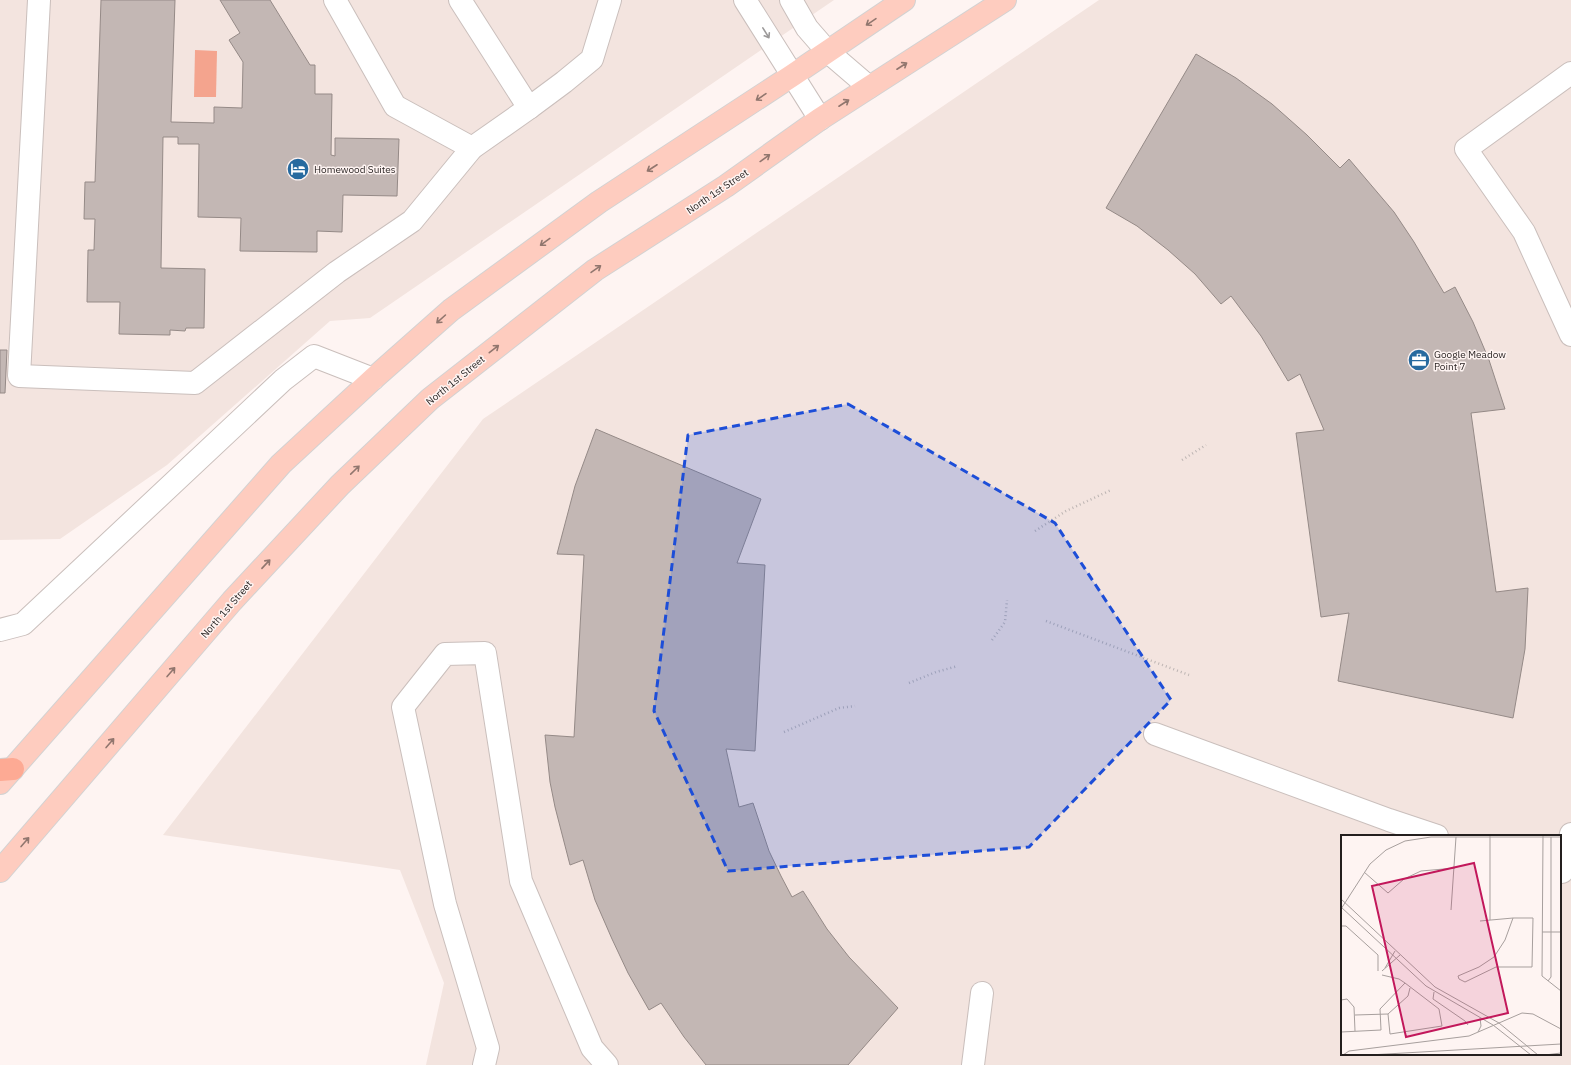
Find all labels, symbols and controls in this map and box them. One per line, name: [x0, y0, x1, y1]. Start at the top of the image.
one-way arrow: [866, 18, 877, 26]
one-way arrow: [762, 27, 770, 38]
one-way arrow: [896, 62, 907, 70]
one-way arrow: [755, 92, 766, 101]
one-way arrow: [839, 99, 850, 107]
one-way arrow: [760, 154, 771, 162]
hotel icon: Homewood Suites: [285, 156, 311, 182]
place label: Homewood Suites: [314, 163, 396, 176]
one-way arrow: [647, 164, 658, 172]
street label: North 1st Street: [684, 166, 751, 217]
one-way arrow: [540, 238, 551, 246]
one-way arrow: [591, 265, 602, 273]
one-way arrow: [435, 315, 446, 324]
one-way arrow: [488, 345, 499, 353]
office icon: Google Meadow Point 7: [1406, 347, 1432, 373]
place label: Google Meadow Point 7: [1434, 348, 1506, 373]
street label: North 1st Street: [423, 352, 488, 408]
one-way arrow: [350, 465, 360, 475]
one-way arrow: [261, 559, 270, 569]
street label: North 1st Street: [198, 578, 255, 641]
one-way arrow: [166, 667, 175, 678]
one-way arrow: [105, 738, 115, 748]
inset map: [1341, 835, 1561, 1055]
one-way arrow: [21, 836, 30, 847]

